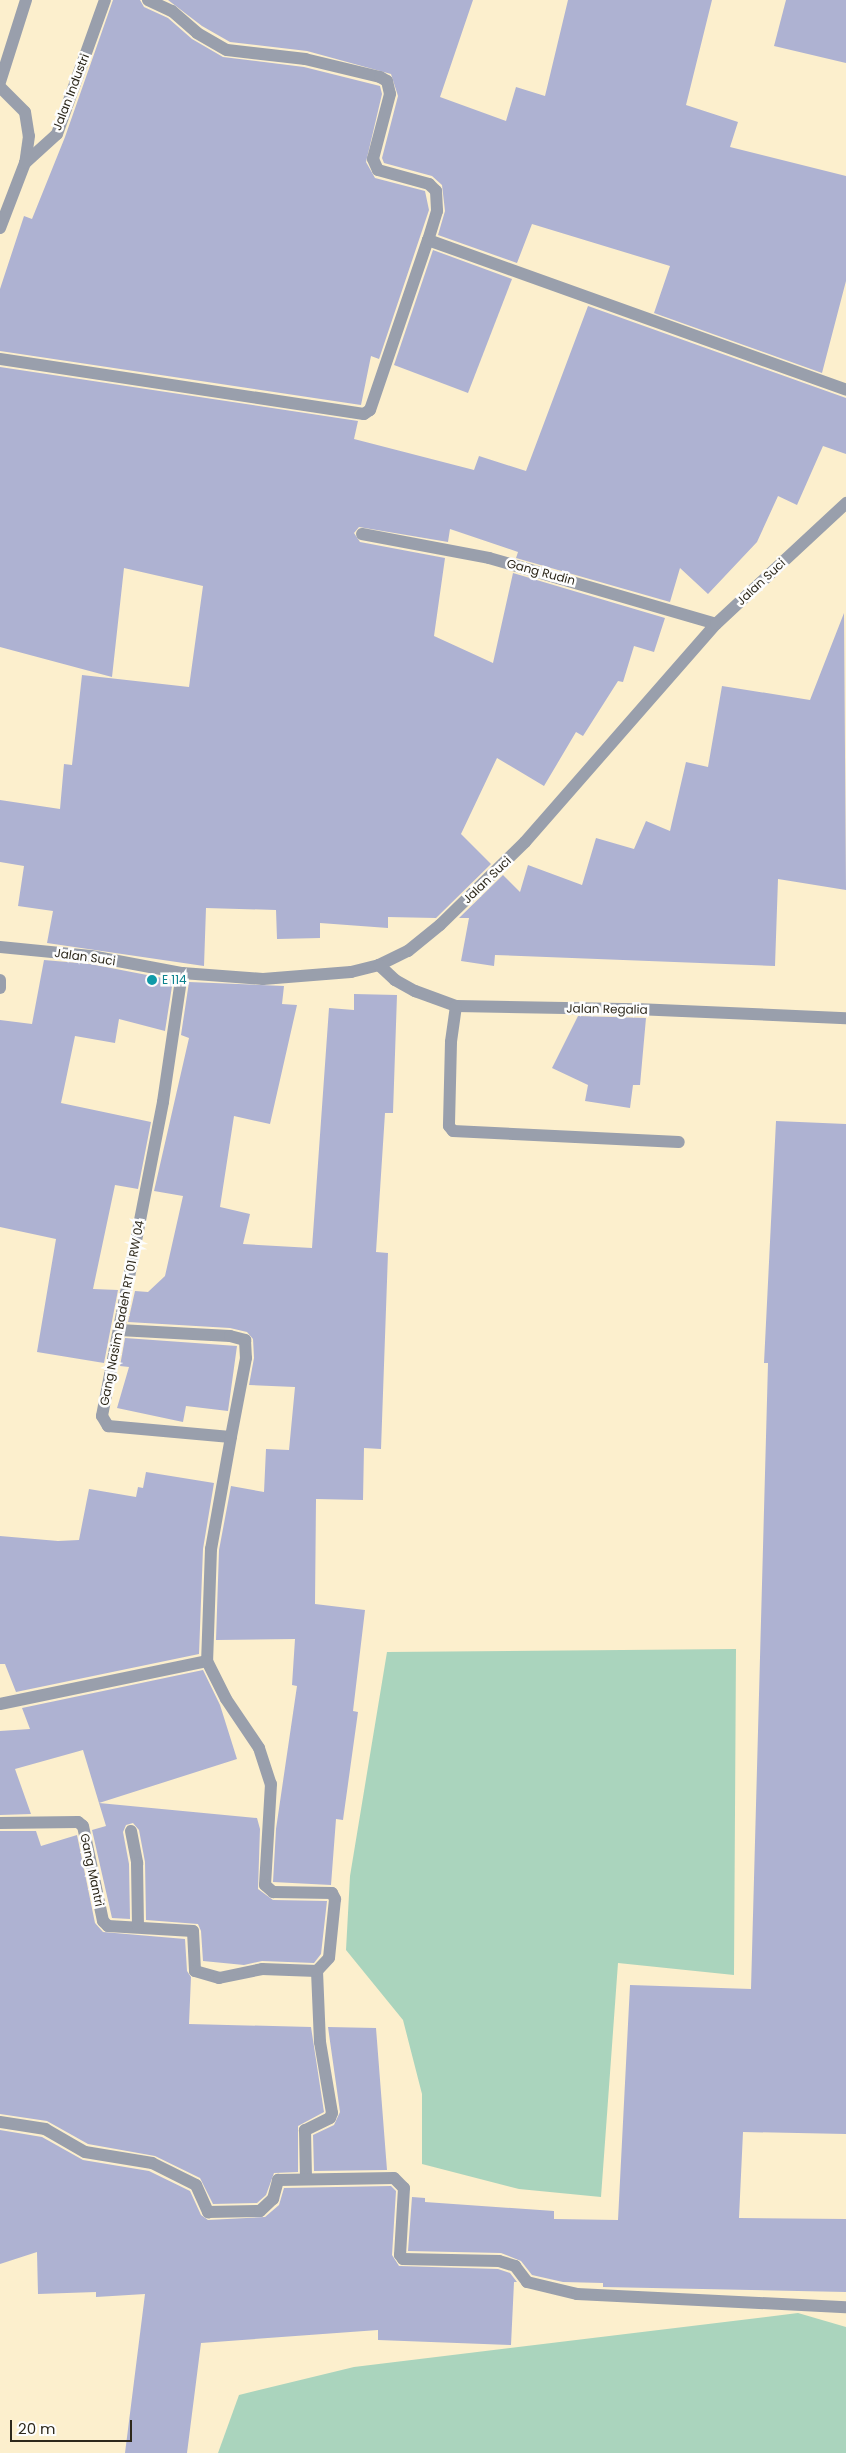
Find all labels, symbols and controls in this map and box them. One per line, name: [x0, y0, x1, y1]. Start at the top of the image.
street label: Jalan Industri: [50, 52, 92, 132]
street label: Gang Rudin: [505, 556, 577, 588]
street label: Jalan Suci: [734, 556, 788, 608]
street label: Jalan Suci: [460, 854, 514, 906]
street label: Jalan Suci: [54, 946, 116, 968]
place label: E 114: [162, 973, 187, 987]
marker: E 114: [146, 974, 158, 986]
street label: Jalan Regalia: [566, 1001, 648, 1017]
street label: Gang Nasim Badeh RT 01 RW 04: [97, 1219, 147, 1407]
street label: Gang Mantri: [77, 1832, 107, 1908]
scale bar: [12, 2410, 135, 2442]
text: 20 m: [18, 2418, 56, 2439]

